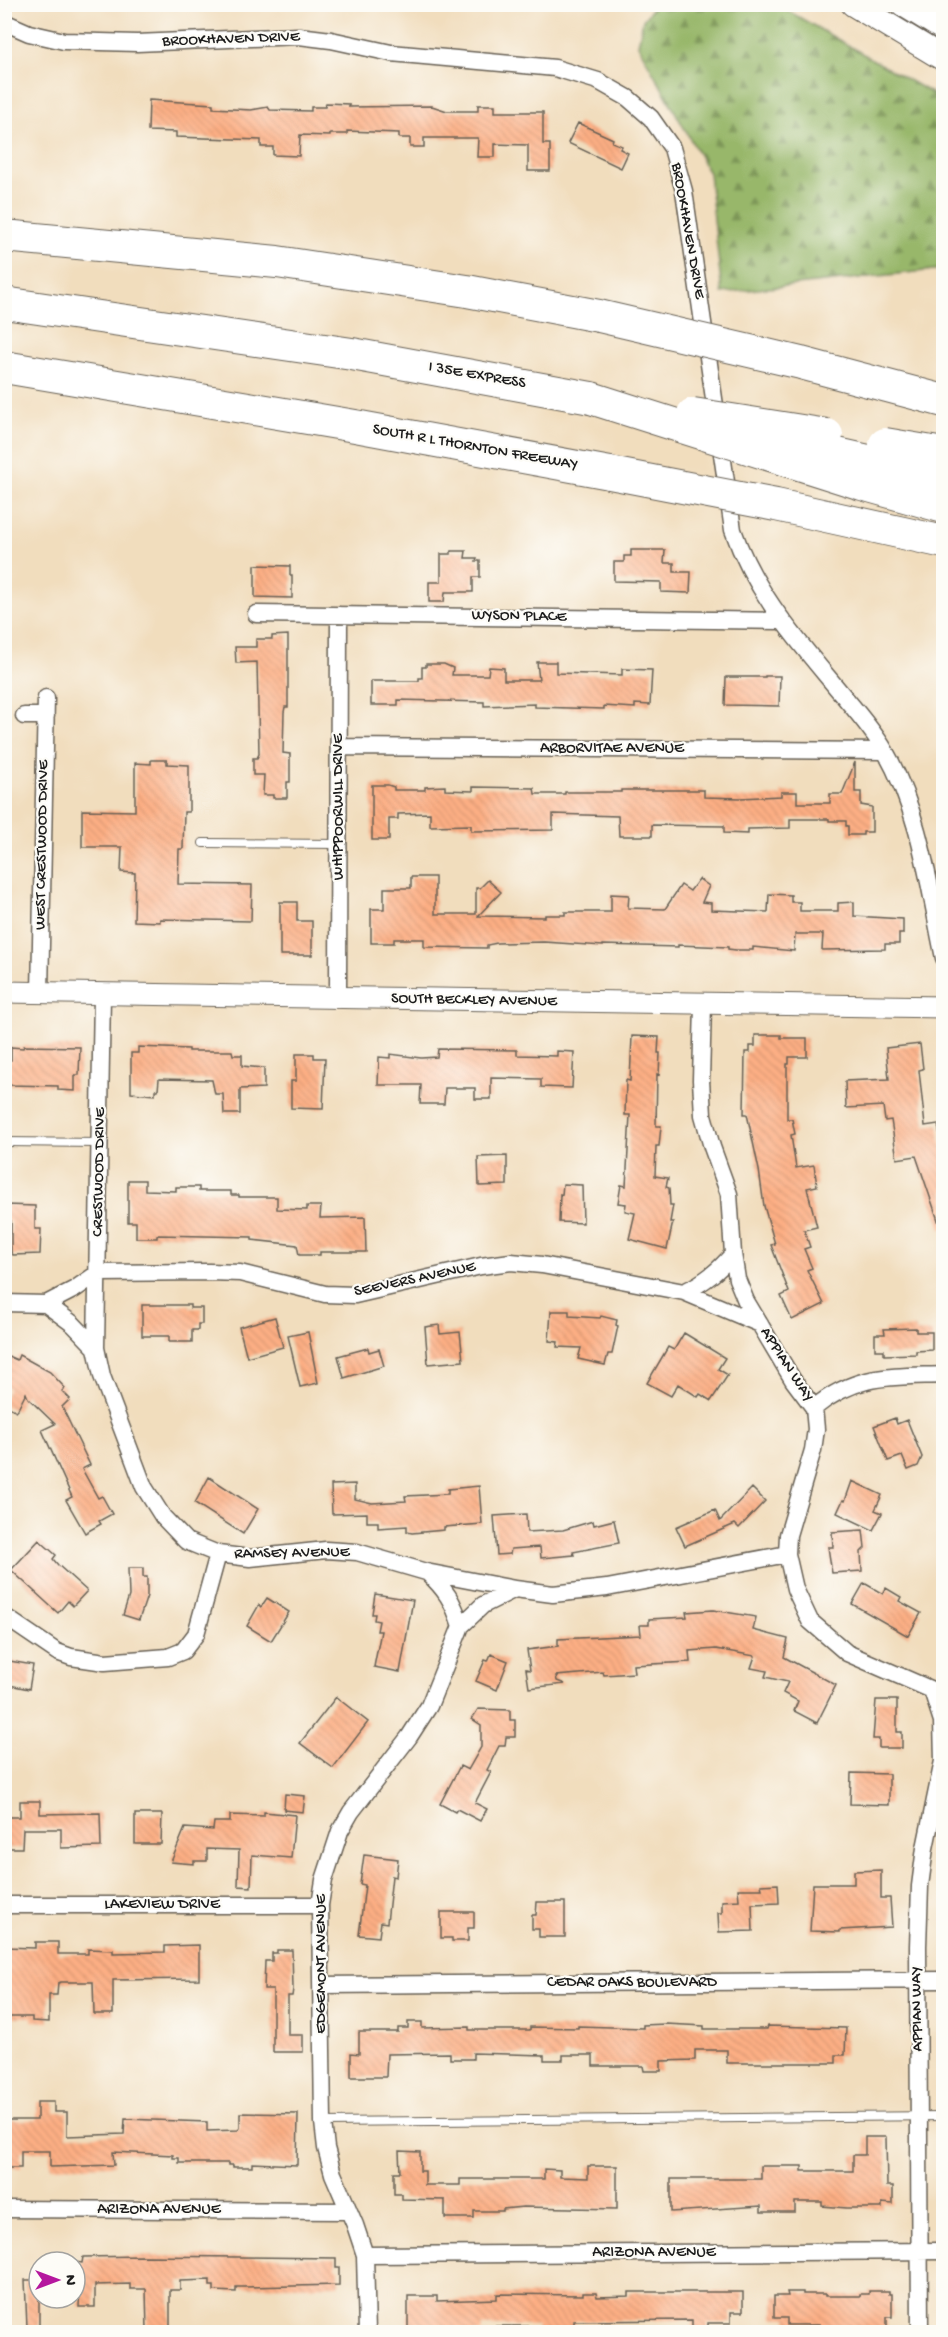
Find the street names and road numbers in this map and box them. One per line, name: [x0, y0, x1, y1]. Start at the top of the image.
street label: BROOKHAVEN DRIVE: [161, 28, 301, 52]
street label: BROOKHAVEN DRIVE: [666, 160, 709, 302]
street label: I 35E EXPRESS: [427, 358, 528, 394]
street label: SOUTH R L THORNTON FREEWAY: [371, 421, 579, 475]
street label: WYSON PLACE: [471, 607, 568, 627]
street label: WHIPPOORWILL DRIVE: [330, 733, 349, 880]
street label: ARBORVITAE AVENUE: [540, 740, 685, 759]
street label: WEST CRESTWOOD DRIVE: [32, 759, 54, 930]
street label: SOUTH BECKLEY AVENUE: [391, 990, 558, 1012]
street label: CRESTWOOD DRIVE: [89, 1106, 111, 1237]
street label: SEEVERS AVENUE: [352, 1258, 479, 1302]
street label: APPIAN WAY: [755, 1324, 817, 1406]
street label: RAMSEY AVENUE: [234, 1543, 351, 1565]
street label: EDGEMONT AVENUE: [313, 1893, 332, 2034]
street label: LAKEVIEW DRIVE: [104, 1896, 221, 1915]
street label: APPIAN WAY: [908, 1966, 928, 2052]
street label: CEDAR OAKS BOULEVARD: [547, 1974, 717, 1993]
street label: ARIZONA AVENUE: [97, 2201, 222, 2220]
street label: ARIZONA AVENUE: [592, 2244, 717, 2263]

